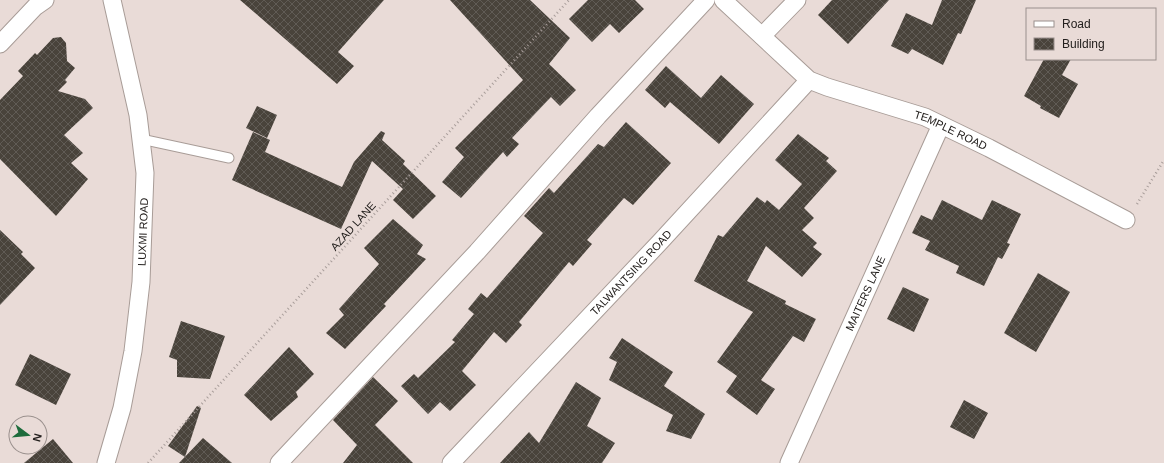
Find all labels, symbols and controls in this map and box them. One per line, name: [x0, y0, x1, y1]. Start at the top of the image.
legend: [1026, 8, 1156, 60]
text: Road: [1062, 17, 1091, 31]
text: Building: [1062, 37, 1105, 51]
street label: TEMPLE ROAD: [913, 108, 989, 152]
street label: LUXMI ROAD: [136, 197, 150, 266]
street label: AZAD LANE: [328, 199, 378, 253]
street label: TALWANTSING ROAD: [588, 228, 674, 318]
street label: MAITERS LANE: [843, 254, 887, 333]
north arrow: [8, 415, 48, 455]
text: N: [31, 432, 44, 443]

